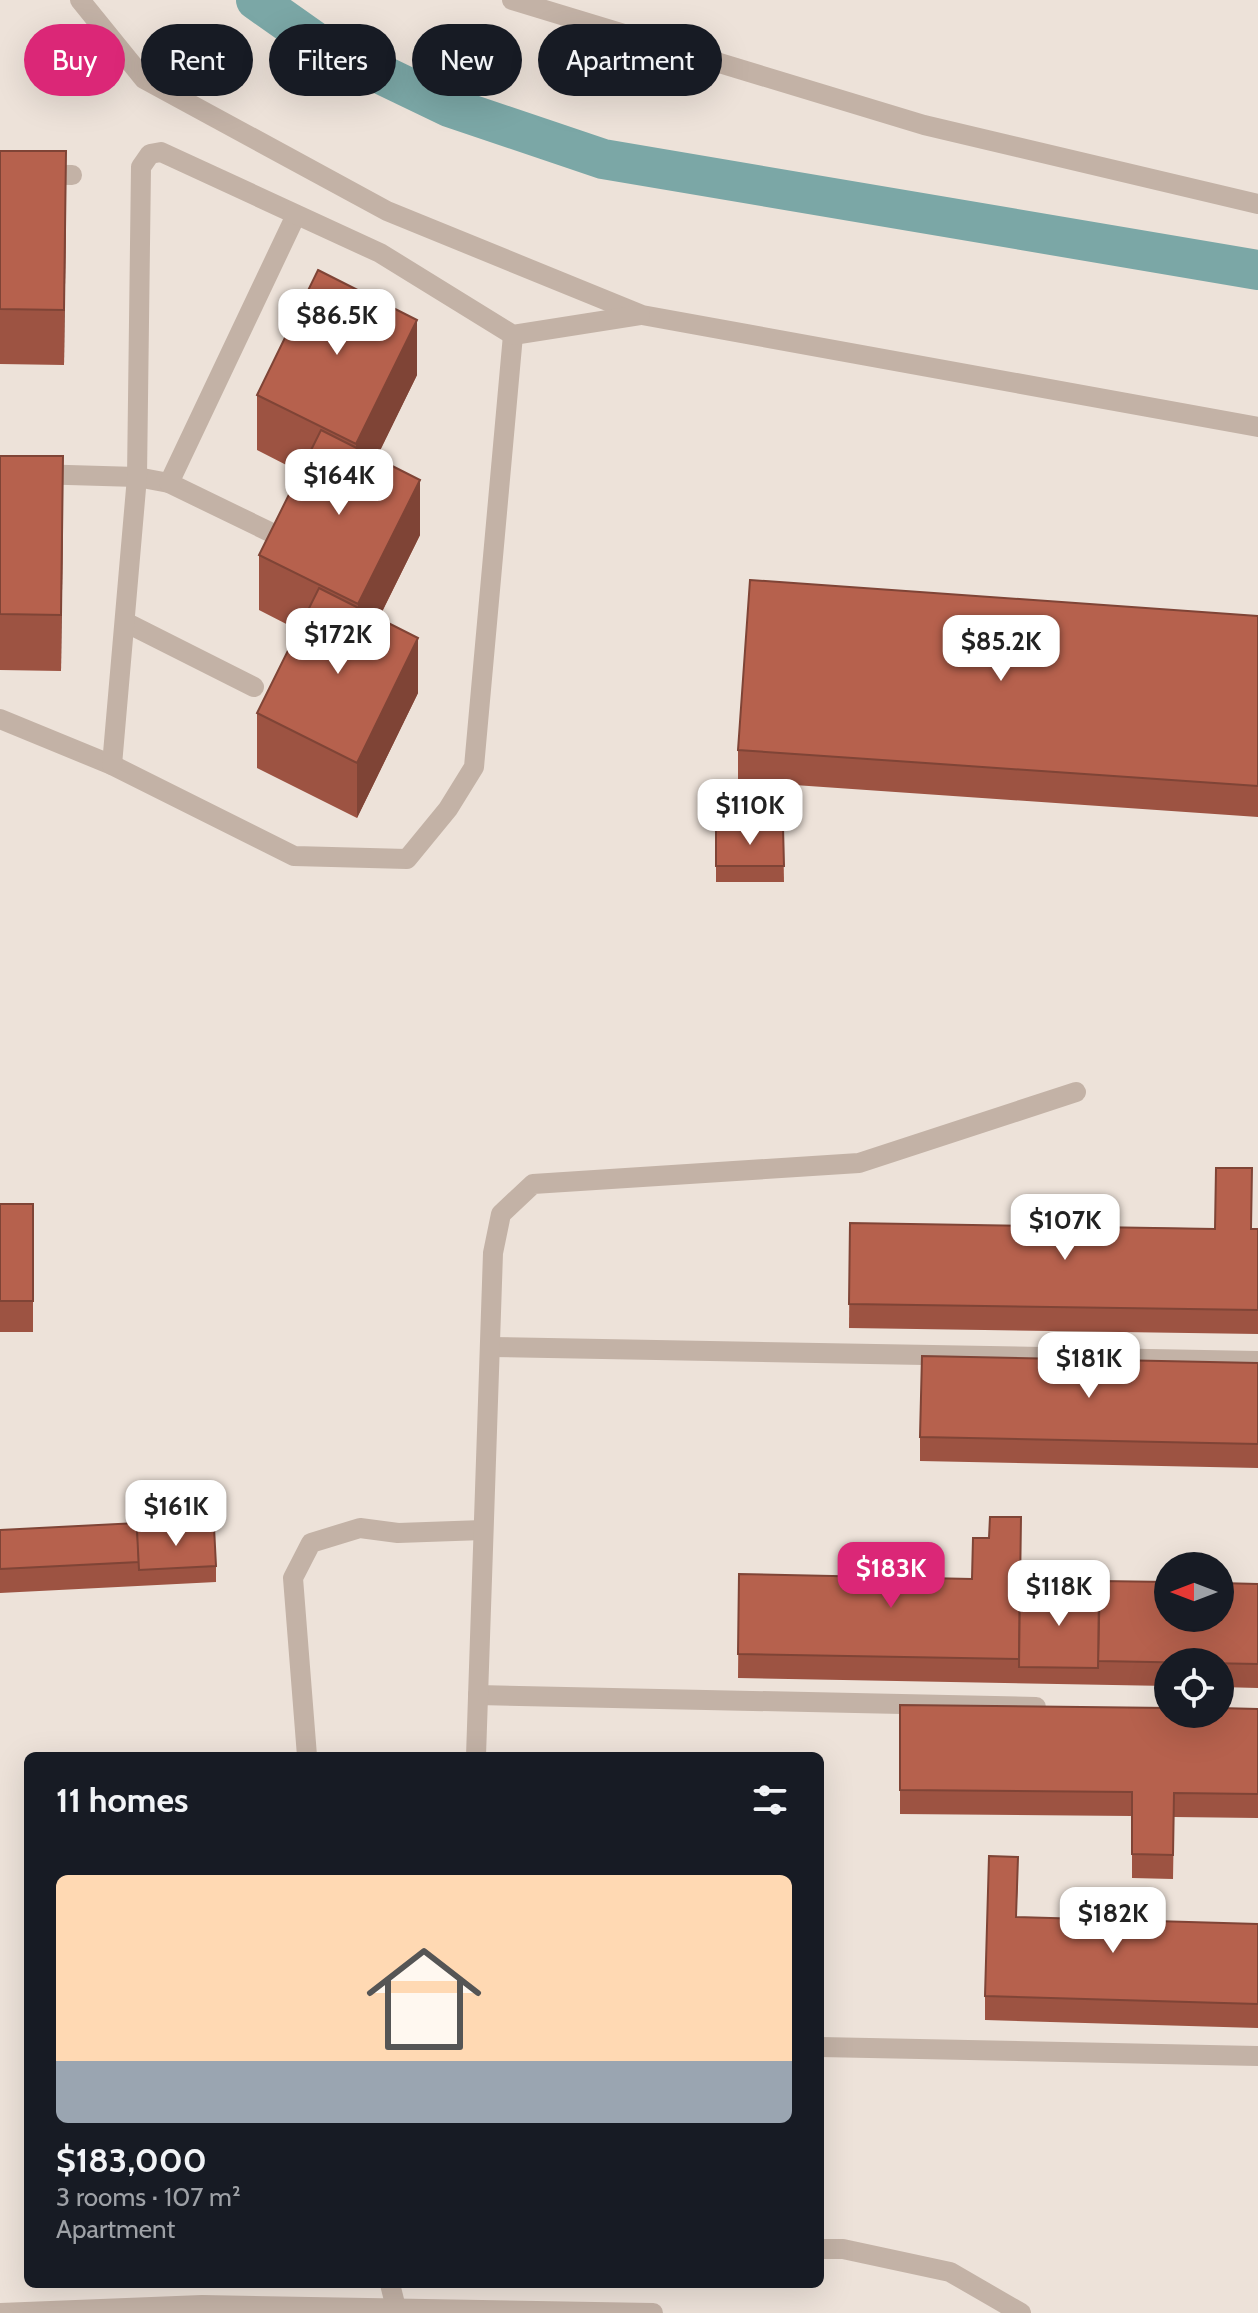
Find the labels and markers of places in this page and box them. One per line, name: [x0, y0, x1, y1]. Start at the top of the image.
pin: $86.5K: [272, 289, 402, 357]
pin: $164K: [283, 449, 395, 517]
pin: $172K: [282, 608, 394, 676]
pin: $85.2K: [936, 615, 1066, 683]
pin: $110K: [694, 779, 806, 847]
pin: $107K: [1009, 1194, 1121, 1262]
pin: $181K: [1033, 1332, 1145, 1400]
pin: $161K: [120, 1480, 232, 1548]
pin: $183K: [835, 1542, 947, 1610]
pin: $118K: [1003, 1560, 1115, 1628]
pin: $182K: [1057, 1887, 1169, 1955]

